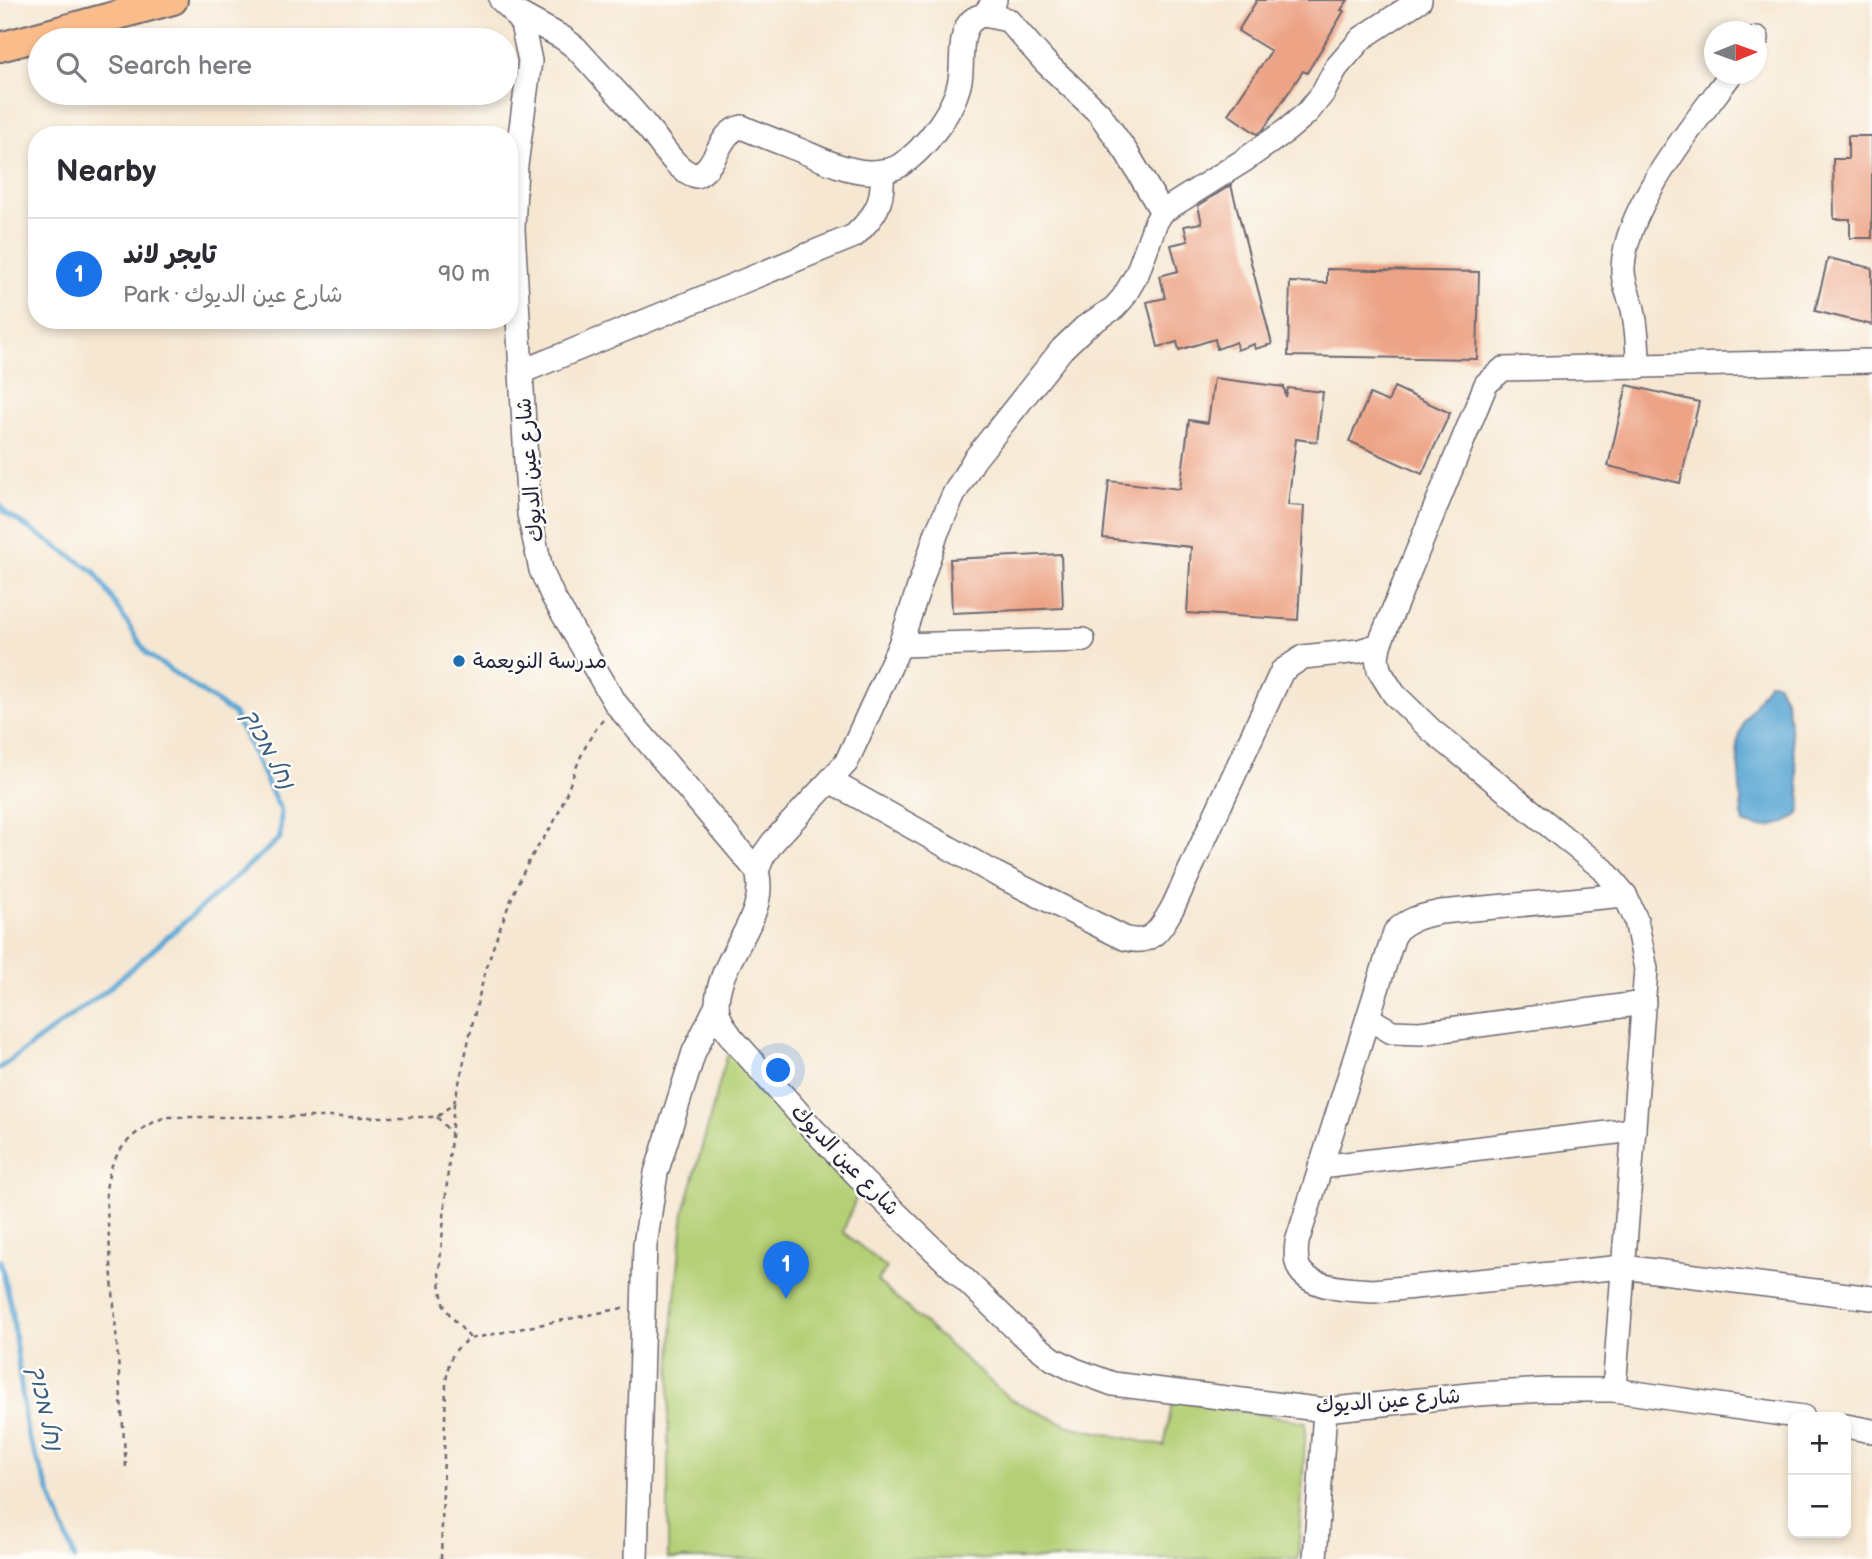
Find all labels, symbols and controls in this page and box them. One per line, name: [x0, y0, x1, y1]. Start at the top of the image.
north arrow: [1704, 21, 1767, 84]
search box: [28, 28, 518, 105]
icon: search: [52, 48, 90, 86]
text: Search here: [108, 51, 252, 82]
text: Nearby: [56, 154, 156, 190]
text: تايجر لاند: [123, 240, 216, 271]
text: 1: [74, 260, 84, 288]
text: 90 m: [438, 260, 490, 288]
text: Park · شارع عين الديوك: [123, 281, 343, 309]
street label: شارع عين الديوك: [511, 397, 551, 543]
place label: مدرسة النويعمة: [473, 649, 607, 674]
marker: مدرسة النويعمة: [451, 653, 467, 669]
water label: נחל מכוך: [235, 704, 301, 795]
your location: [761, 1053, 795, 1087]
street label: شارع عين الديوك: [784, 1099, 904, 1222]
pin: 1: [763, 1241, 809, 1299]
water label: נחל מכוך: [22, 1363, 69, 1454]
street label: شارع عين الديوك: [1315, 1383, 1461, 1421]
map controls: [1788, 1412, 1851, 1538]
button: +: [1788, 1412, 1851, 1475]
button: −: [1788, 1475, 1851, 1538]

